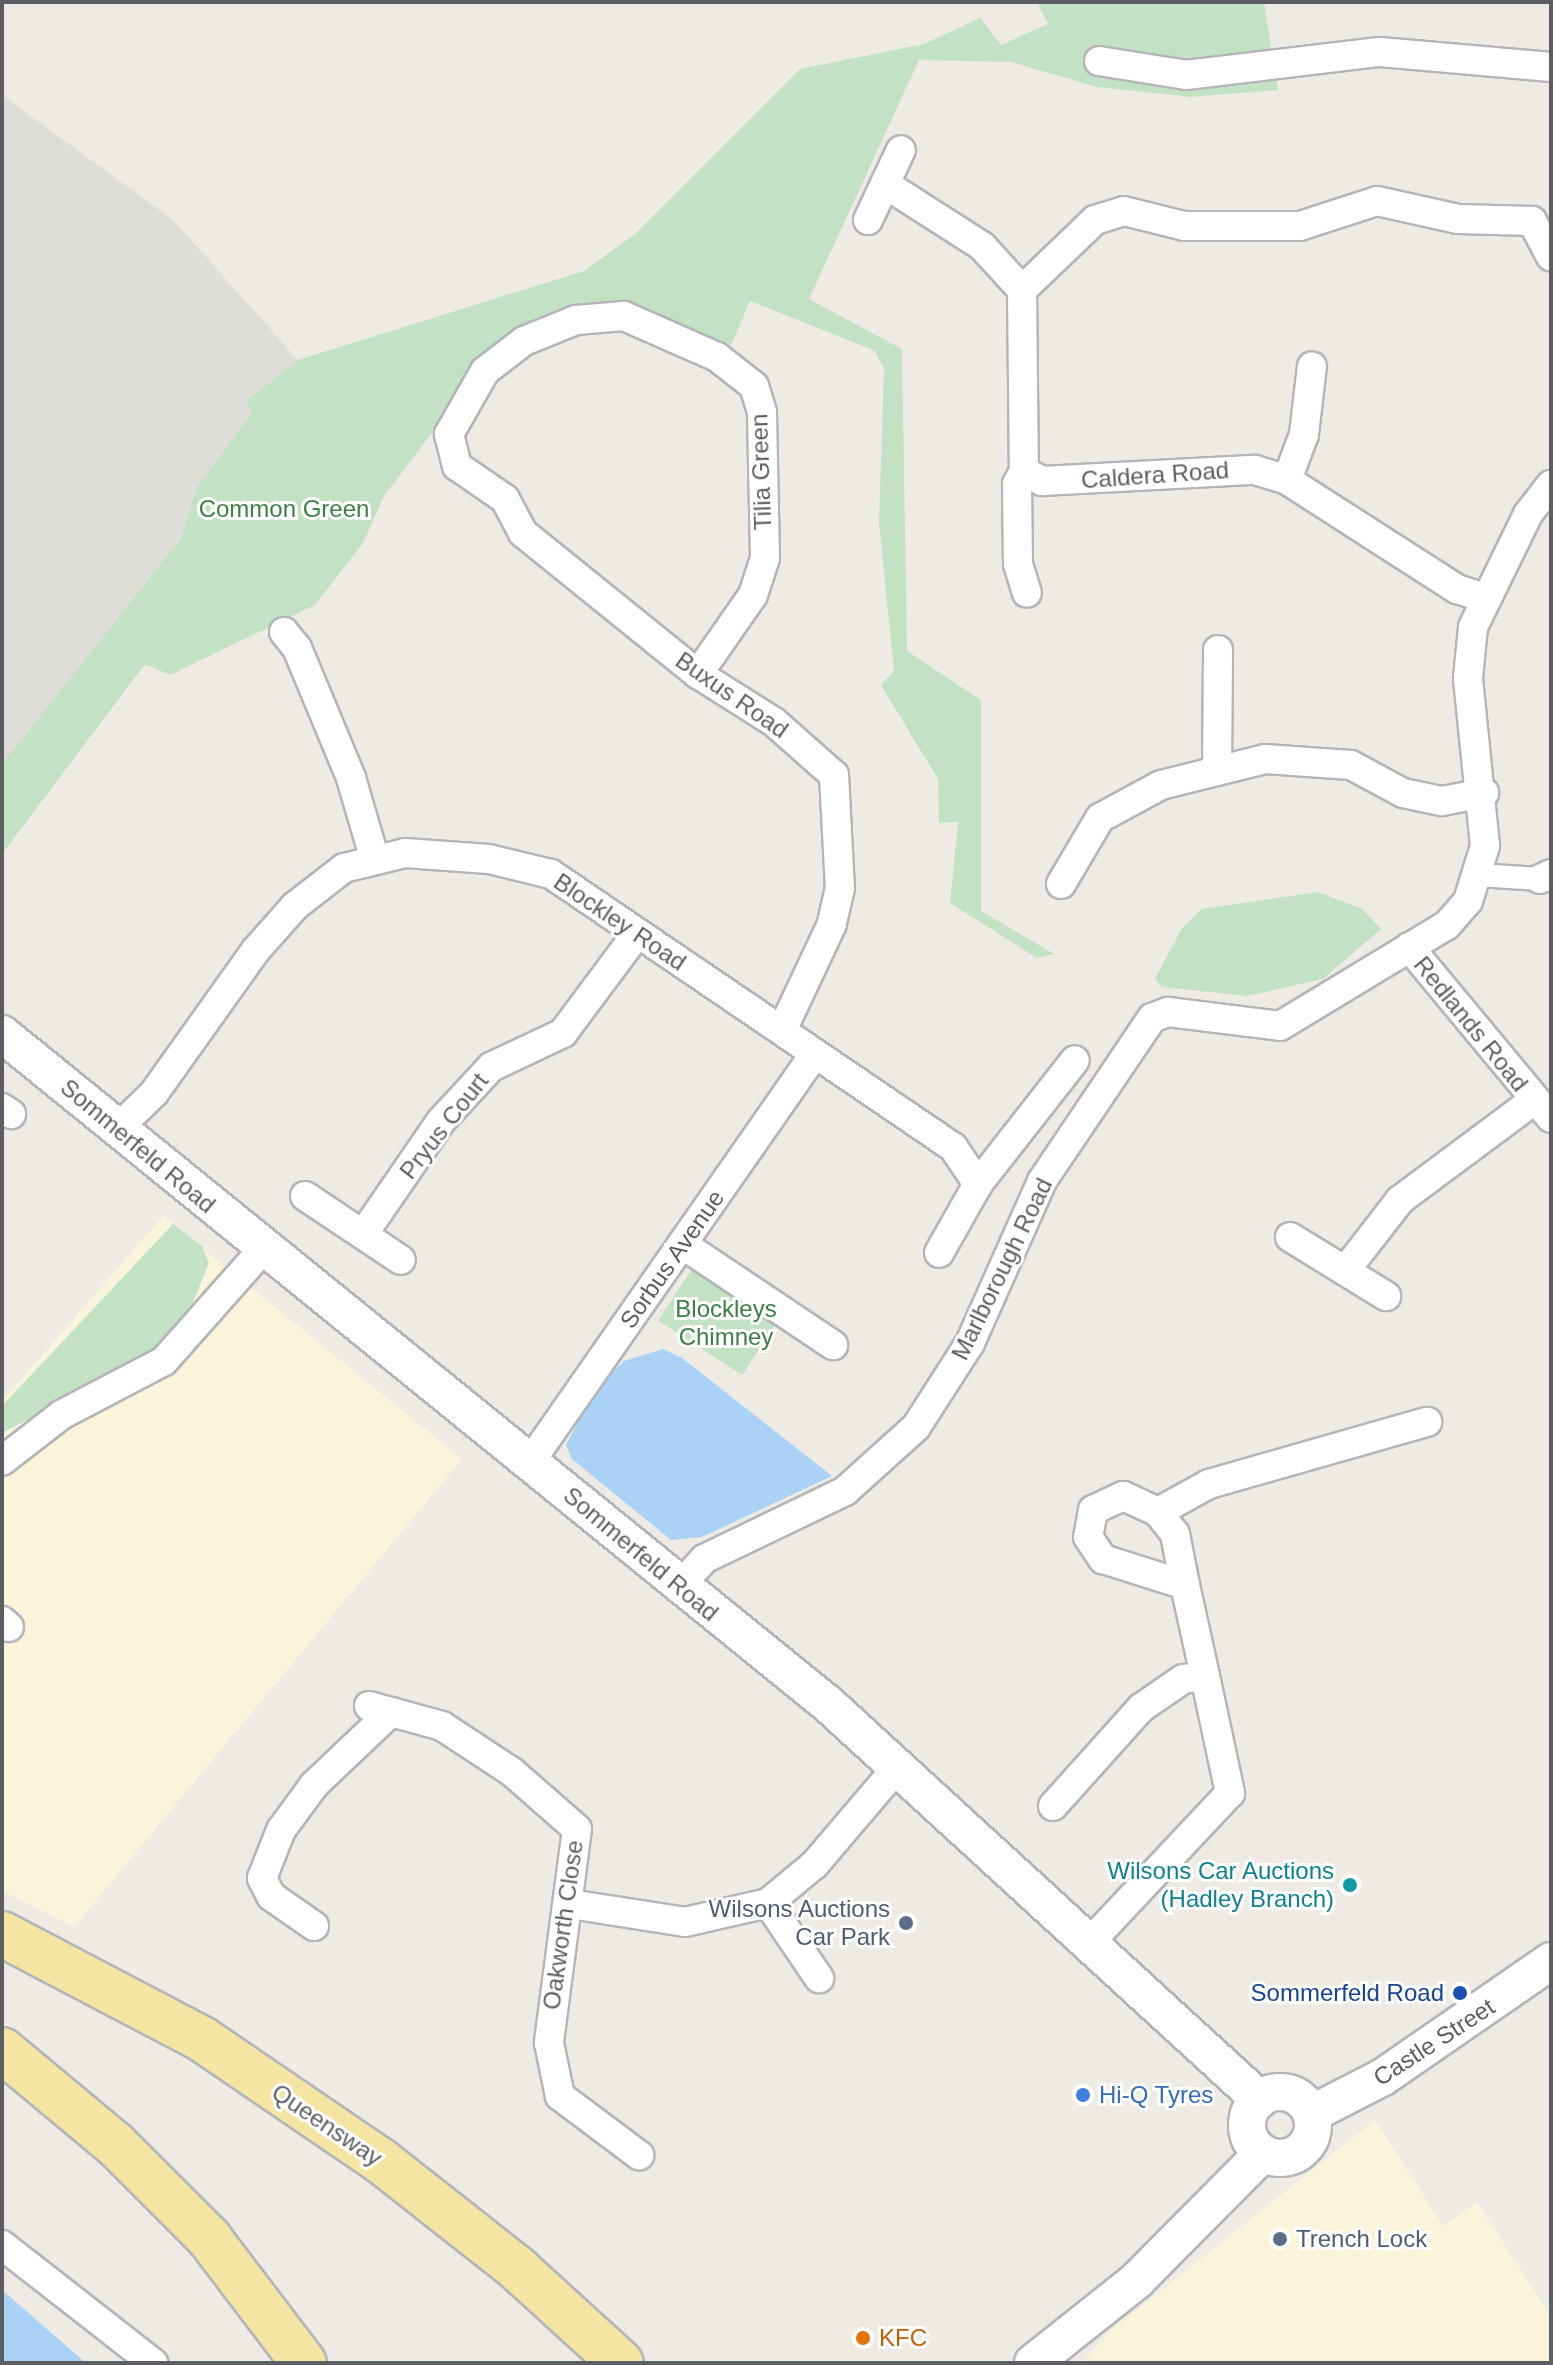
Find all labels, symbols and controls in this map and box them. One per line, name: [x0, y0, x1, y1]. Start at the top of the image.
street label: Tilia Green: [745, 413, 777, 531]
street label: Caldera Road: [1080, 455, 1230, 495]
park label: Common Green: [199, 495, 369, 523]
street label: Buxus Road: [670, 646, 794, 744]
street label: Blockley Road: [548, 867, 692, 977]
street label: Redlands Road: [1408, 951, 1534, 1097]
street label: Pryus Court: [394, 1067, 494, 1185]
street label: Sommerfeld Road: [55, 1073, 221, 1219]
street label: Marlborough Road: [945, 1173, 1059, 1365]
street label: Sorbus Avenue: [613, 1184, 731, 1334]
park label: Blockleys Chimney: [675, 1295, 777, 1351]
street label: Sommerfeld Road: [558, 1481, 724, 1627]
street label: Oakworth Close: [537, 1838, 589, 2012]
place label: Wilsons Car Auctions (Hadley Branch): [1106, 1857, 1334, 1913]
marker: Wilsons Car Auctions (Hadley Branch): [1341, 1876, 1359, 1894]
place label: Wilsons Auctions Car Park: [707, 1895, 890, 1951]
marker: Wilsons Auctions Car Park: [897, 1914, 915, 1932]
place label: Sommerfeld Road: [1251, 1979, 1444, 2007]
marker: Sommerfeld Road: [1451, 1984, 1469, 2002]
street label: Castle Street: [1368, 1992, 1500, 2092]
street label: Queensway: [266, 2078, 388, 2172]
place label: Hi-Q Tyres: [1099, 2081, 1214, 2109]
marker: Hi-Q Tyres: [1074, 2086, 1092, 2104]
place label: Trench Lock: [1296, 2225, 1427, 2253]
marker: Trench Lock: [1271, 2230, 1289, 2248]
place label: KFC: [879, 2324, 927, 2352]
marker: KFC: [854, 2329, 872, 2347]

